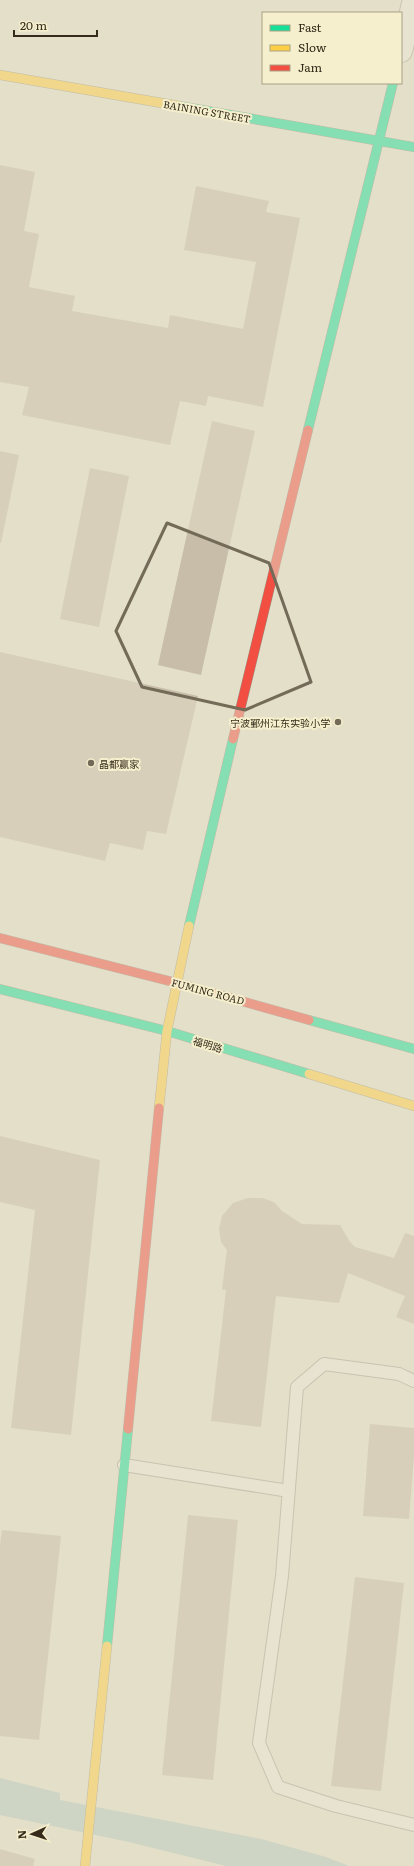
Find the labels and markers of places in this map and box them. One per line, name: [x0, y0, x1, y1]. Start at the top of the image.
place label: 宁波鄞州江东实验小学: [230, 715, 330, 730]
marker: 宁波鄞州江东实验小学: [333, 717, 343, 727]
place label: 晶都赢家: [99, 756, 140, 771]
marker: 晶都赢家: [86, 758, 96, 768]

